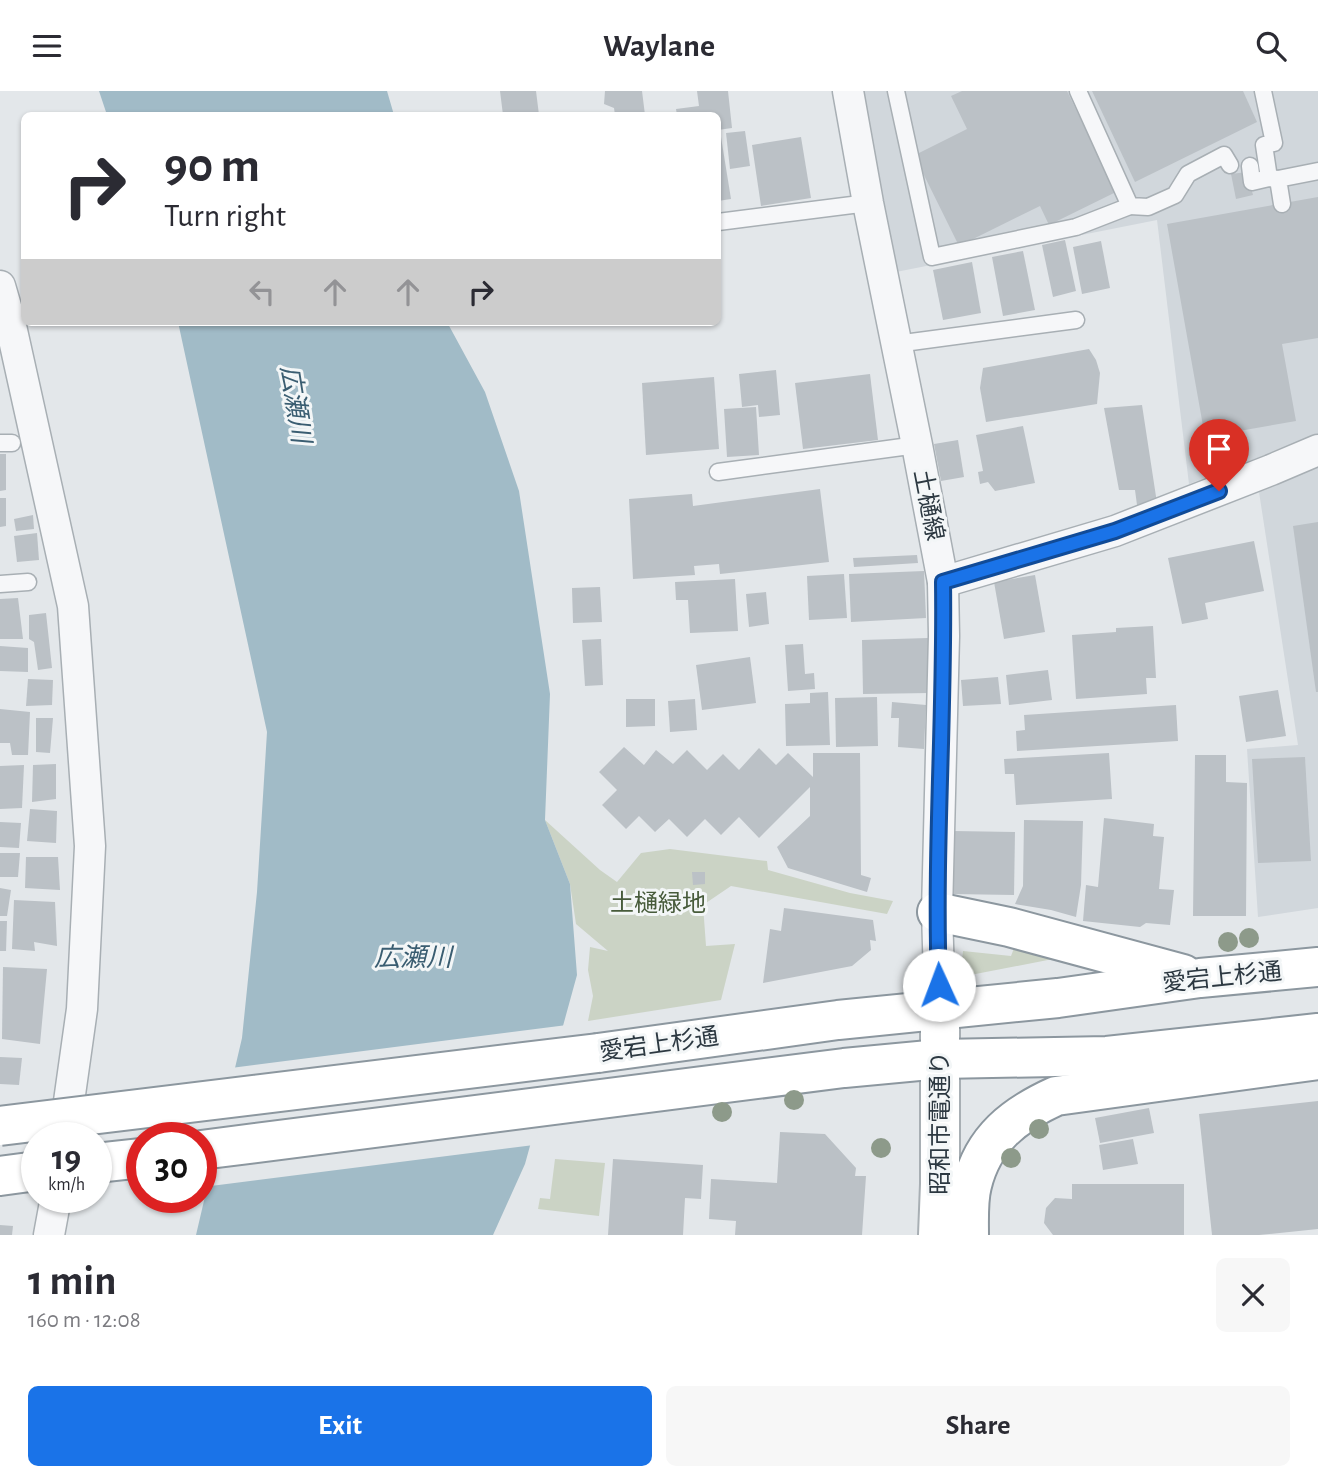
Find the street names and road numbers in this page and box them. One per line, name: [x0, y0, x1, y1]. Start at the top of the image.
street label: 土樋線: [909, 467, 949, 543]
street label: 愛宕上杉通: [1161, 958, 1283, 996]
street label: 愛宕上杉通: [598, 1023, 720, 1065]
street label: 昭和市電通り: [927, 1051, 953, 1195]

